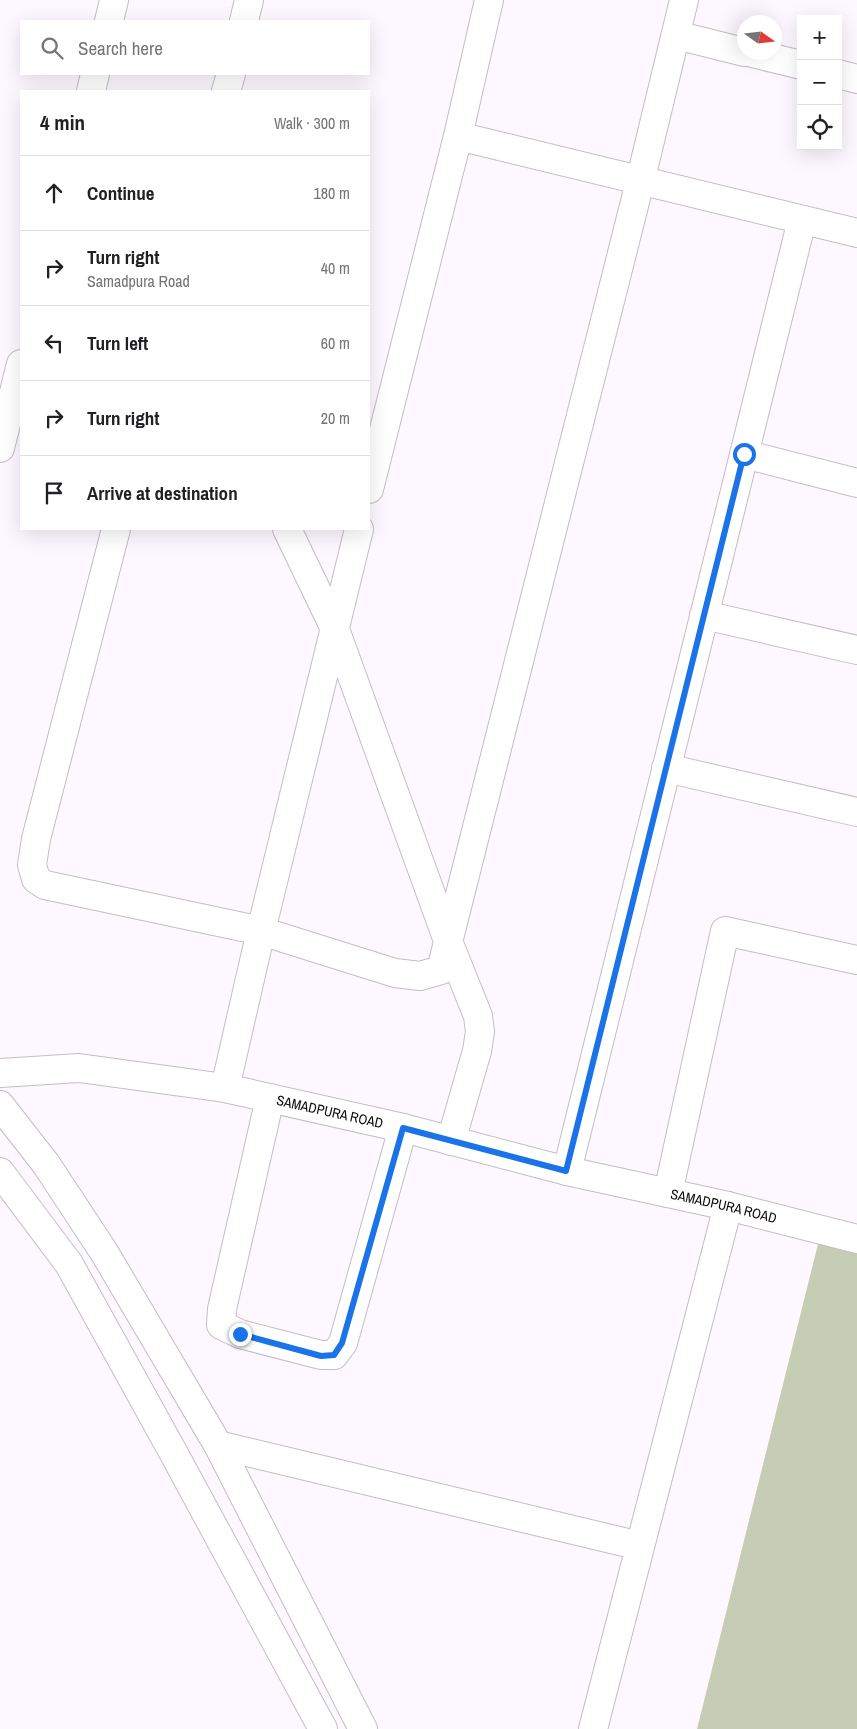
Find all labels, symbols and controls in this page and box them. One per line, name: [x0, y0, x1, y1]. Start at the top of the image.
north arrow: [737, 15, 782, 60]
map controls: [797, 15, 842, 150]
button: +: [797, 15, 842, 60]
search box: [20, 20, 370, 75]
icon: search: [38, 34, 66, 62]
text: Search here: [78, 35, 163, 61]
button: −: [797, 60, 842, 105]
button: locate: [797, 105, 842, 150]
text: 4 min: [40, 108, 85, 137]
text: Walk · 300 m: [274, 112, 350, 134]
icon: ahead: [40, 179, 68, 207]
text: Continue: [87, 180, 155, 206]
text: 180 m: [314, 182, 350, 204]
text: Turn right: [87, 244, 159, 270]
icon: right: [40, 254, 68, 282]
text: 40 m: [321, 257, 350, 279]
text: Samadpura Road: [87, 270, 190, 292]
icon: left: [40, 329, 68, 357]
text: Turn left: [87, 330, 148, 356]
text: 60 m: [321, 332, 350, 354]
icon: right: [40, 404, 68, 432]
text: Turn right: [87, 405, 159, 431]
text: 20 m: [321, 407, 350, 429]
route start: [733, 443, 756, 466]
icon: arrive: [40, 479, 68, 507]
text: Arrive at destination: [87, 480, 238, 506]
street label: SAMADPURA ROAD: [275, 1091, 385, 1132]
street label: SAMADPURA ROAD: [669, 1185, 779, 1227]
route end: [229, 1323, 252, 1346]

